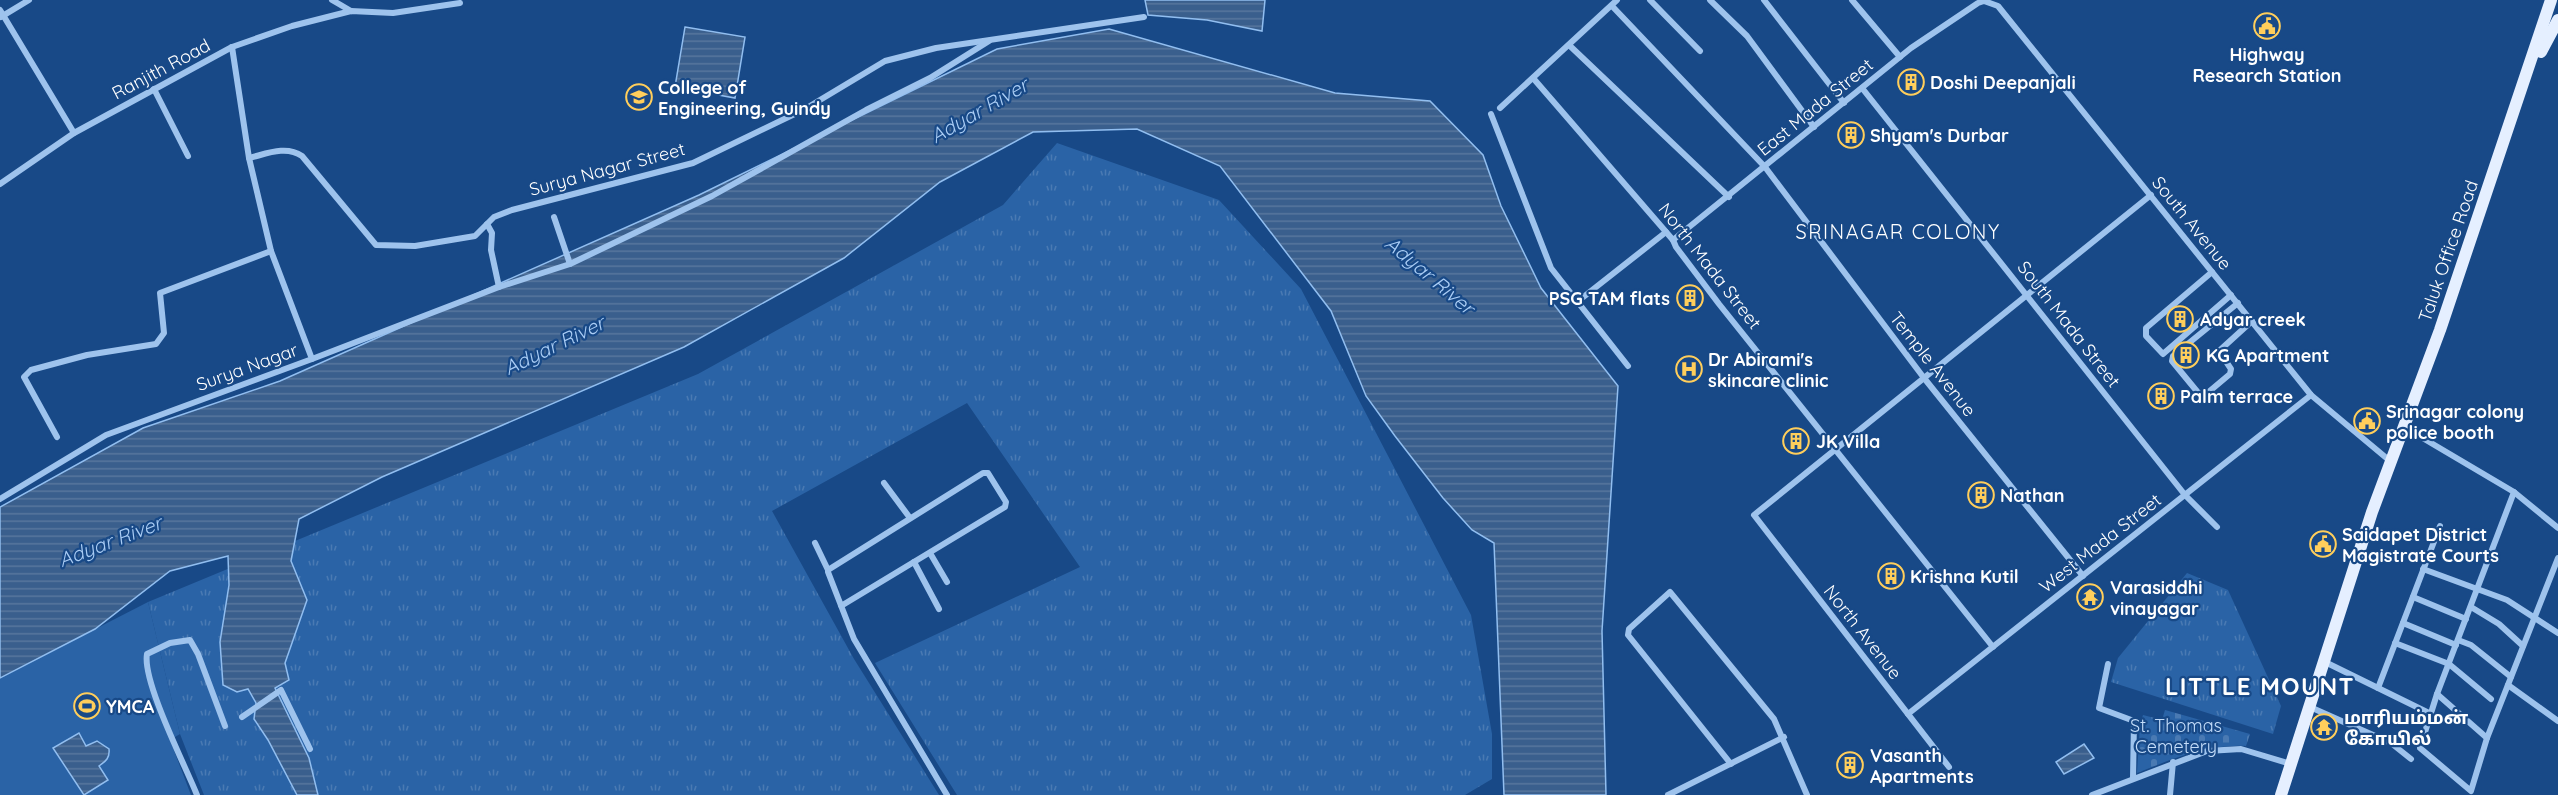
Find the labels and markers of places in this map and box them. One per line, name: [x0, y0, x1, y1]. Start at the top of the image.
public building icon: Highway Research Station: [2252, 11, 2282, 41]
place label: Highway Research Station: [2193, 43, 2341, 87]
building icon: Doshi Deepanjali: [1896, 67, 1926, 97]
place label: Doshi Deepanjali: [1930, 71, 2076, 94]
place label: College of Engineering, Guindy: [658, 76, 831, 120]
school or university icon: College of Engineering, Guindy: [624, 82, 654, 112]
building icon: Shyam's Durbar: [1836, 120, 1866, 150]
place label: Shyam's Durbar: [1870, 124, 2009, 147]
building icon: PSG TAM flats: [1675, 283, 1705, 313]
place label: PSG TAM flats: [1549, 287, 1670, 310]
building icon: Adyar creek: [2165, 304, 2195, 334]
place label: Adyar creek: [2200, 308, 2306, 331]
building icon: KG Apartment: [2171, 340, 2201, 370]
place label: KG Apartment: [2206, 344, 2329, 367]
place label: Dr Abirami's skincare clinic: [1708, 348, 1828, 392]
hospital icon: Dr Abirami's skincare clinic: [1674, 354, 1704, 384]
building icon: Palm terrace: [2146, 381, 2176, 411]
place label: Palm terrace: [2180, 385, 2293, 408]
place label: Srinagar colony police booth: [2386, 400, 2524, 444]
public building icon: Srinagar colony police booth: [2352, 406, 2382, 436]
building icon: JK Villa: [1781, 426, 1811, 456]
place label: JK Villa: [1816, 430, 1880, 453]
building icon: Nathan: [1966, 480, 1996, 510]
place label: Nathan: [2000, 484, 2064, 507]
place label: Saidapet District Magistrate Courts: [2342, 523, 2499, 567]
public building icon: Saidapet District Magistrate Courts: [2308, 529, 2338, 559]
building icon: Krishna Kutil: [1876, 561, 1906, 591]
place label: Krishna Kutil: [1910, 565, 2019, 588]
place label: Varasiddhi vinayagar: [2110, 576, 2203, 620]
temple icon: Varasiddhi vinayagar: [2075, 582, 2105, 612]
sports icon: YMCA: [72, 691, 102, 721]
place label: YMCA: [106, 695, 155, 718]
place label: மாரியம்மன் கோயில்: [2344, 706, 2469, 750]
temple icon: மாரியம்மன் கோயில்: [2309, 712, 2339, 742]
place label: Vasanth Apartments: [1870, 744, 1974, 788]
building icon: Vasanth Apartments: [1835, 750, 1865, 780]

